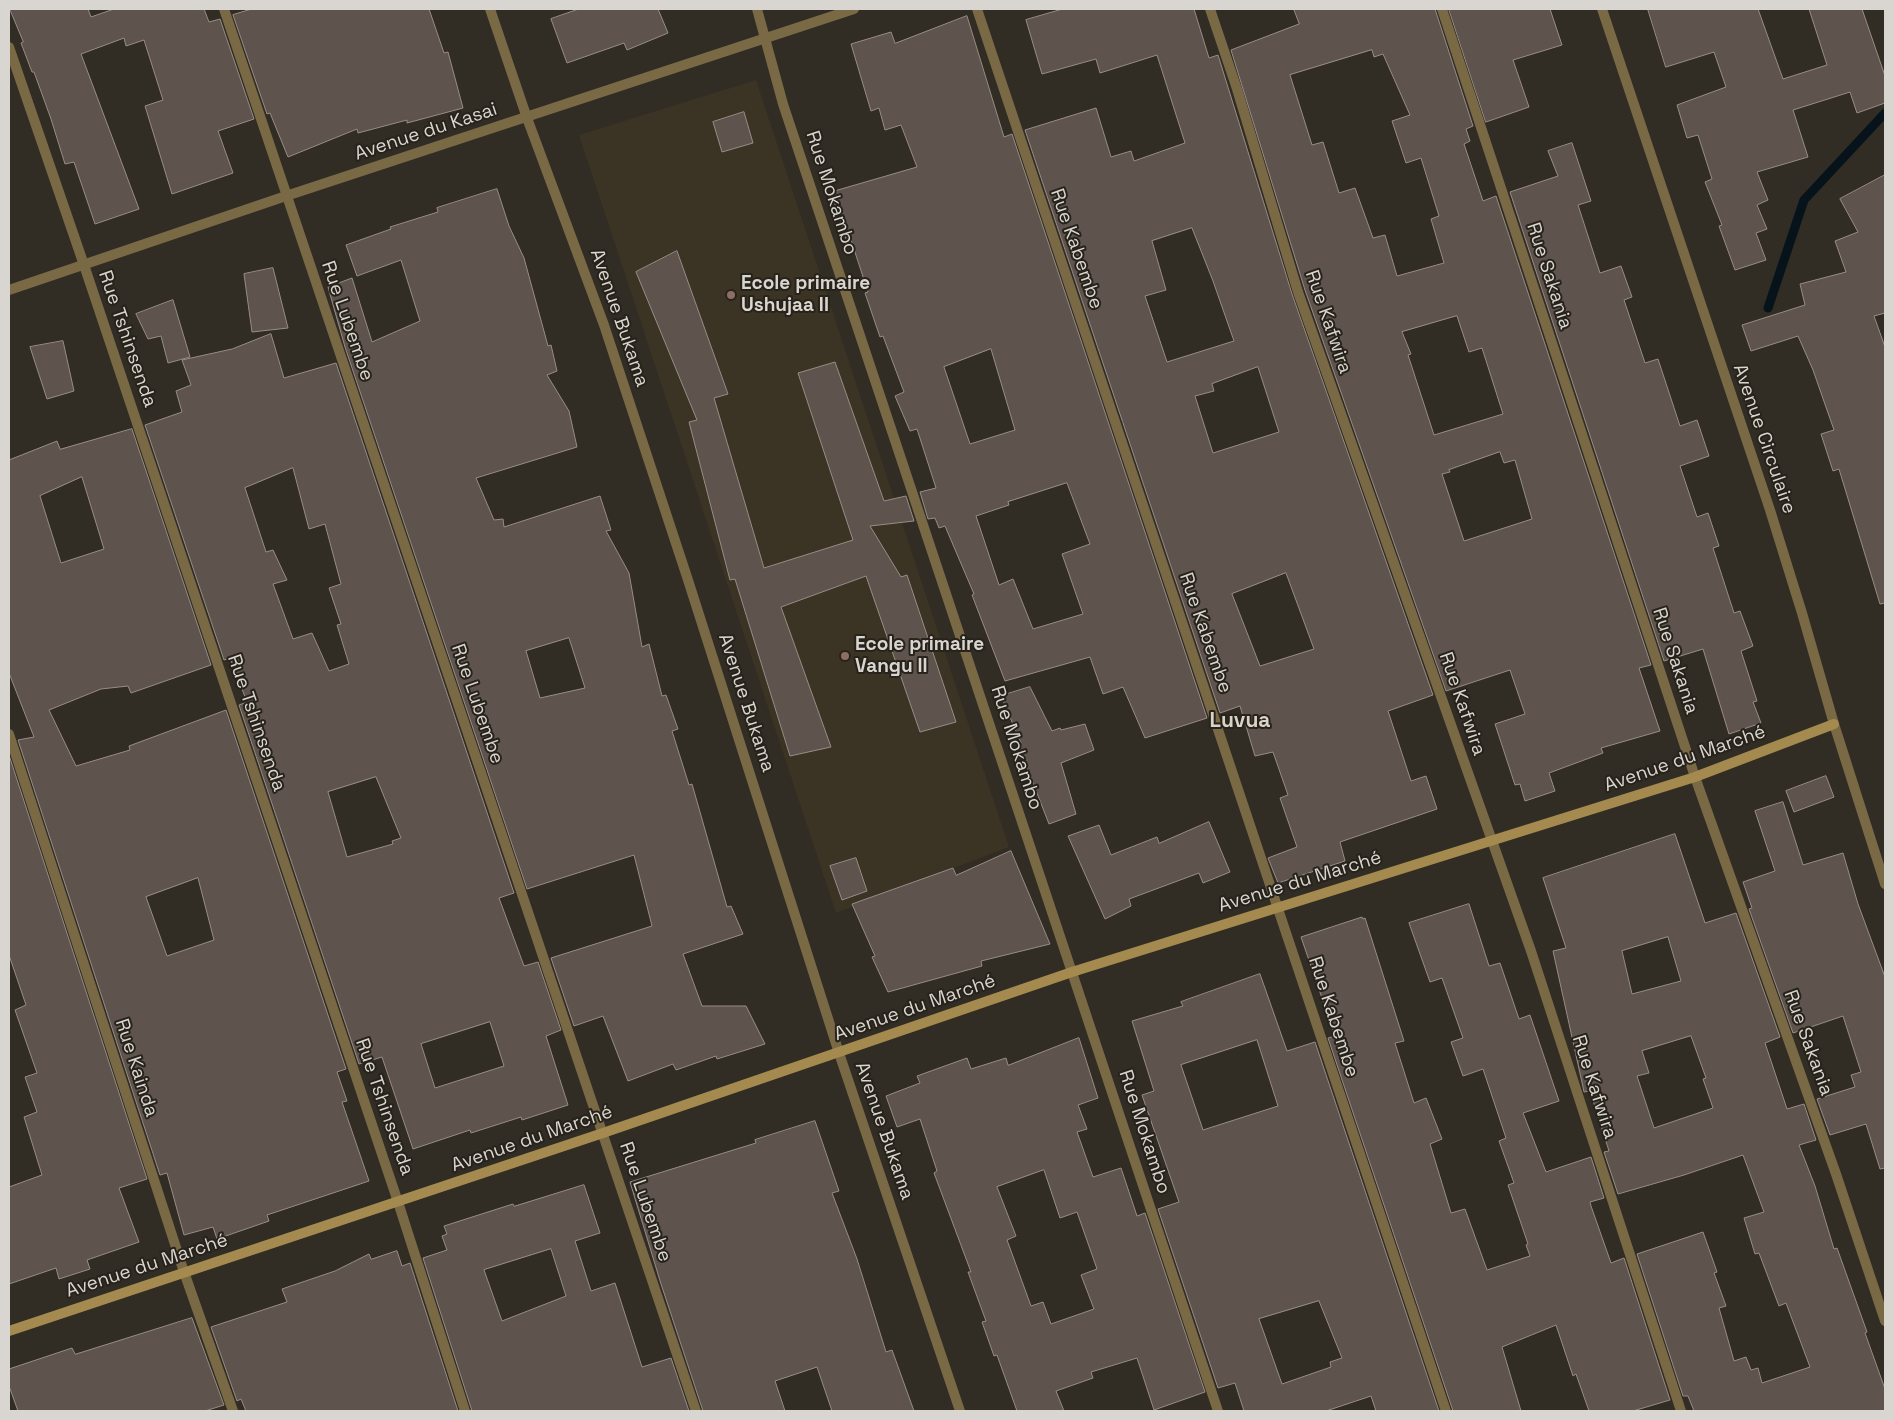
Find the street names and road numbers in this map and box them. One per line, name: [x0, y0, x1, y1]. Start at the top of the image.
street label: Avenue du Kasai: [352, 98, 500, 166]
street label: Rue Mokambo: [800, 128, 862, 258]
street label: Rue Kabembe: [1045, 186, 1107, 312]
street label: Rue Sakania: [1521, 220, 1577, 332]
street label: Avenue Bukama: [585, 246, 653, 390]
street label: Rue Lubembe: [316, 258, 378, 384]
street label: Rue Kafwira: [1300, 267, 1356, 377]
street label: Rue Tshinsenda: [93, 268, 161, 410]
street label: Avenue Circulaire: [1728, 361, 1800, 517]
street label: Rue Kabembe: [1174, 570, 1236, 696]
street label: Rue Sakania: [1647, 605, 1703, 717]
street label: Avenue Bukama: [713, 631, 779, 775]
street label: Rue Lubembe: [446, 641, 508, 767]
street label: Rue Kafwira: [1434, 649, 1490, 759]
street label: Rue Tshinsenda: [222, 652, 290, 794]
street label: Rue Mokambo: [985, 683, 1047, 813]
street label: Avenue du Marché: [1601, 721, 1769, 797]
street label: Avenue du Marché: [1216, 846, 1384, 918]
street label: Rue Kabembe: [1303, 954, 1363, 1080]
street label: Avenue du Marché: [831, 970, 999, 1046]
street label: Rue Sakania: [1778, 987, 1838, 1099]
street label: Rue Kainda: [109, 1016, 163, 1120]
street label: Rue Kafwira: [1567, 1032, 1621, 1142]
street label: Rue Tshinsenda: [350, 1036, 418, 1178]
street label: Avenue Bukama: [850, 1059, 918, 1203]
street label: Rue Mokambo: [1113, 1067, 1175, 1197]
street label: Avenue du Marché: [448, 1101, 616, 1177]
street label: Rue Lubembe: [614, 1139, 676, 1265]
street label: Avenue du Marché: [63, 1229, 231, 1303]

